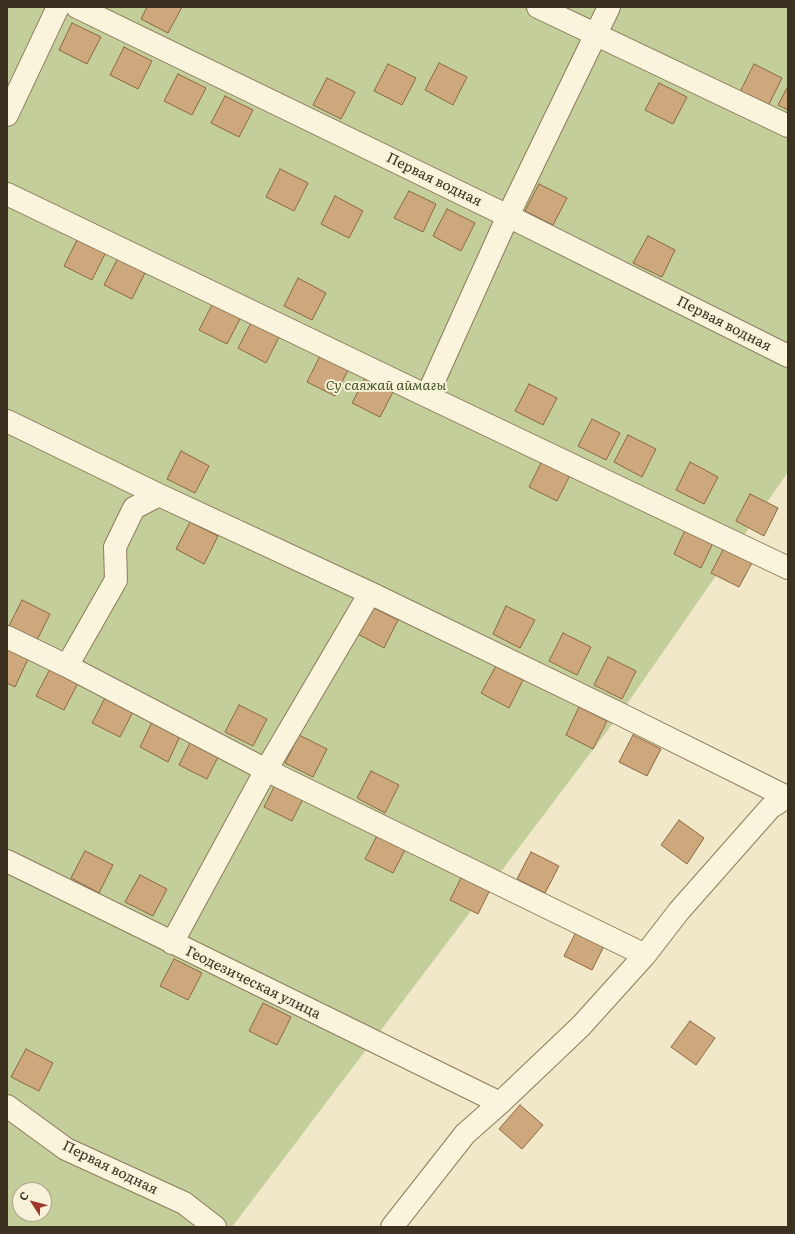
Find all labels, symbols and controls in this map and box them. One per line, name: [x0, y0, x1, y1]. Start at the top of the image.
street label: Первая водная: [384, 150, 484, 210]
street label: Первая водная: [674, 293, 774, 355]
park label: Су саяжай аймағы: [326, 378, 446, 394]
street label: Геодезическая улица: [183, 943, 323, 1023]
street label: Первая водная: [60, 1138, 160, 1198]
north arrow: [12, 1182, 52, 1222]
text: С: [14, 1188, 32, 1203]

